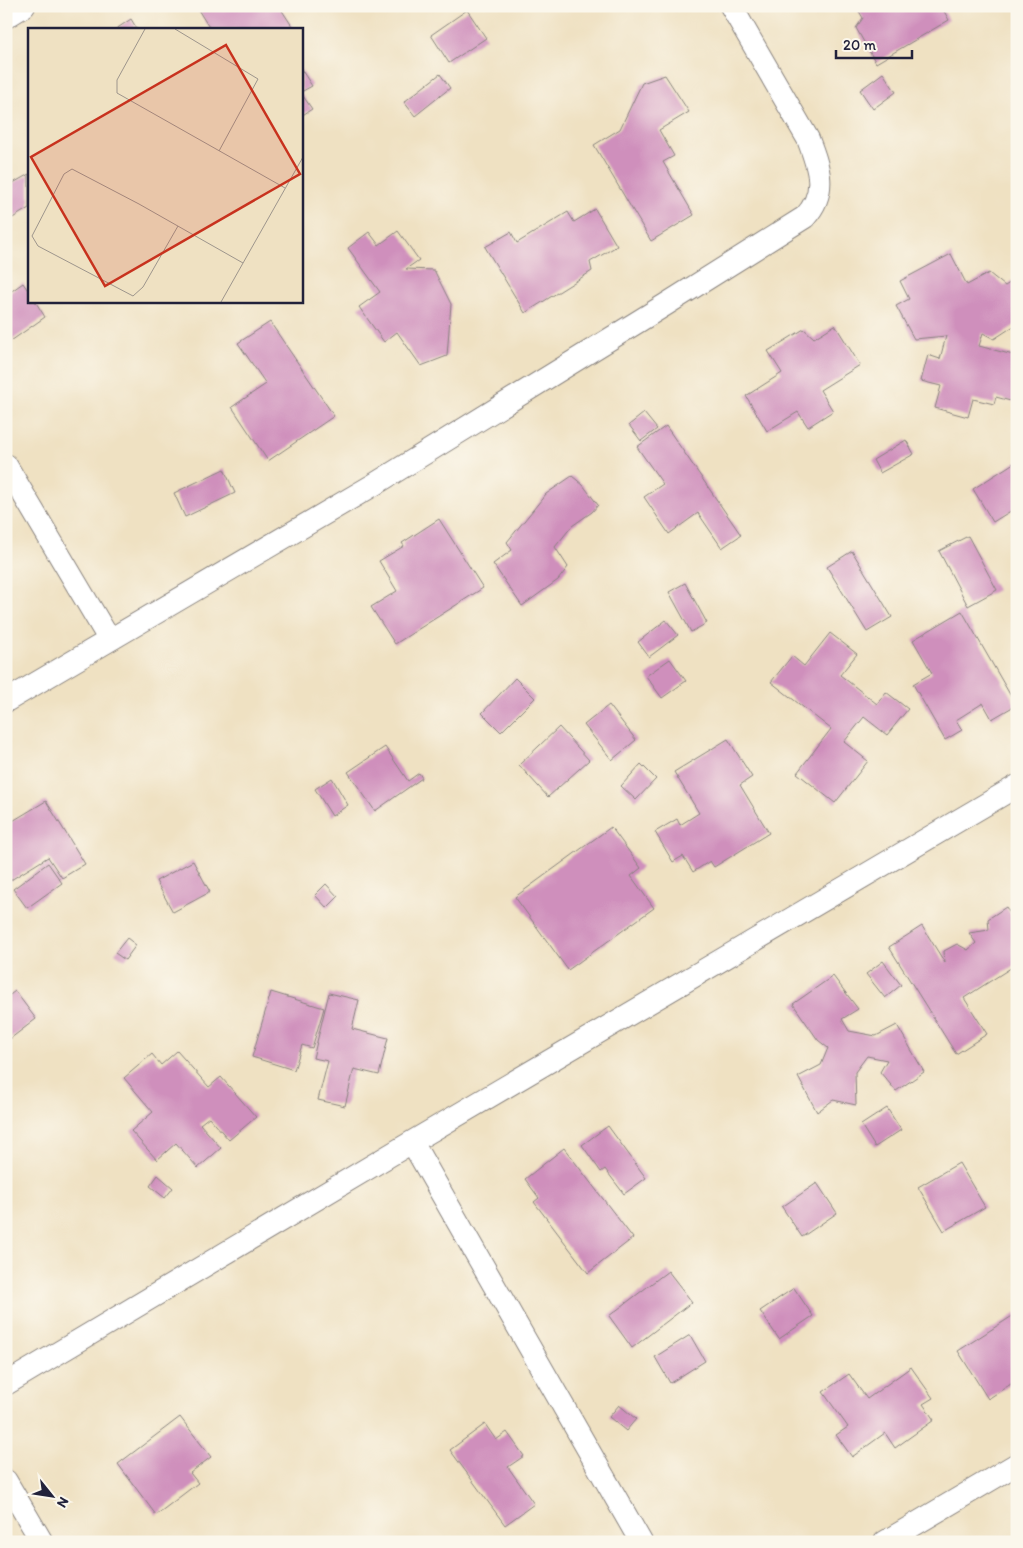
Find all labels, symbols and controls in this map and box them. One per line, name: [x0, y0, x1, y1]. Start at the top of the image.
inset map: [28, 28, 302, 302]
scale bar: [836, 28, 912, 60]
text: 20 m: [843, 36, 877, 54]
north arrow: [28, 1470, 78, 1520]
text: N: [53, 1494, 73, 1511]

